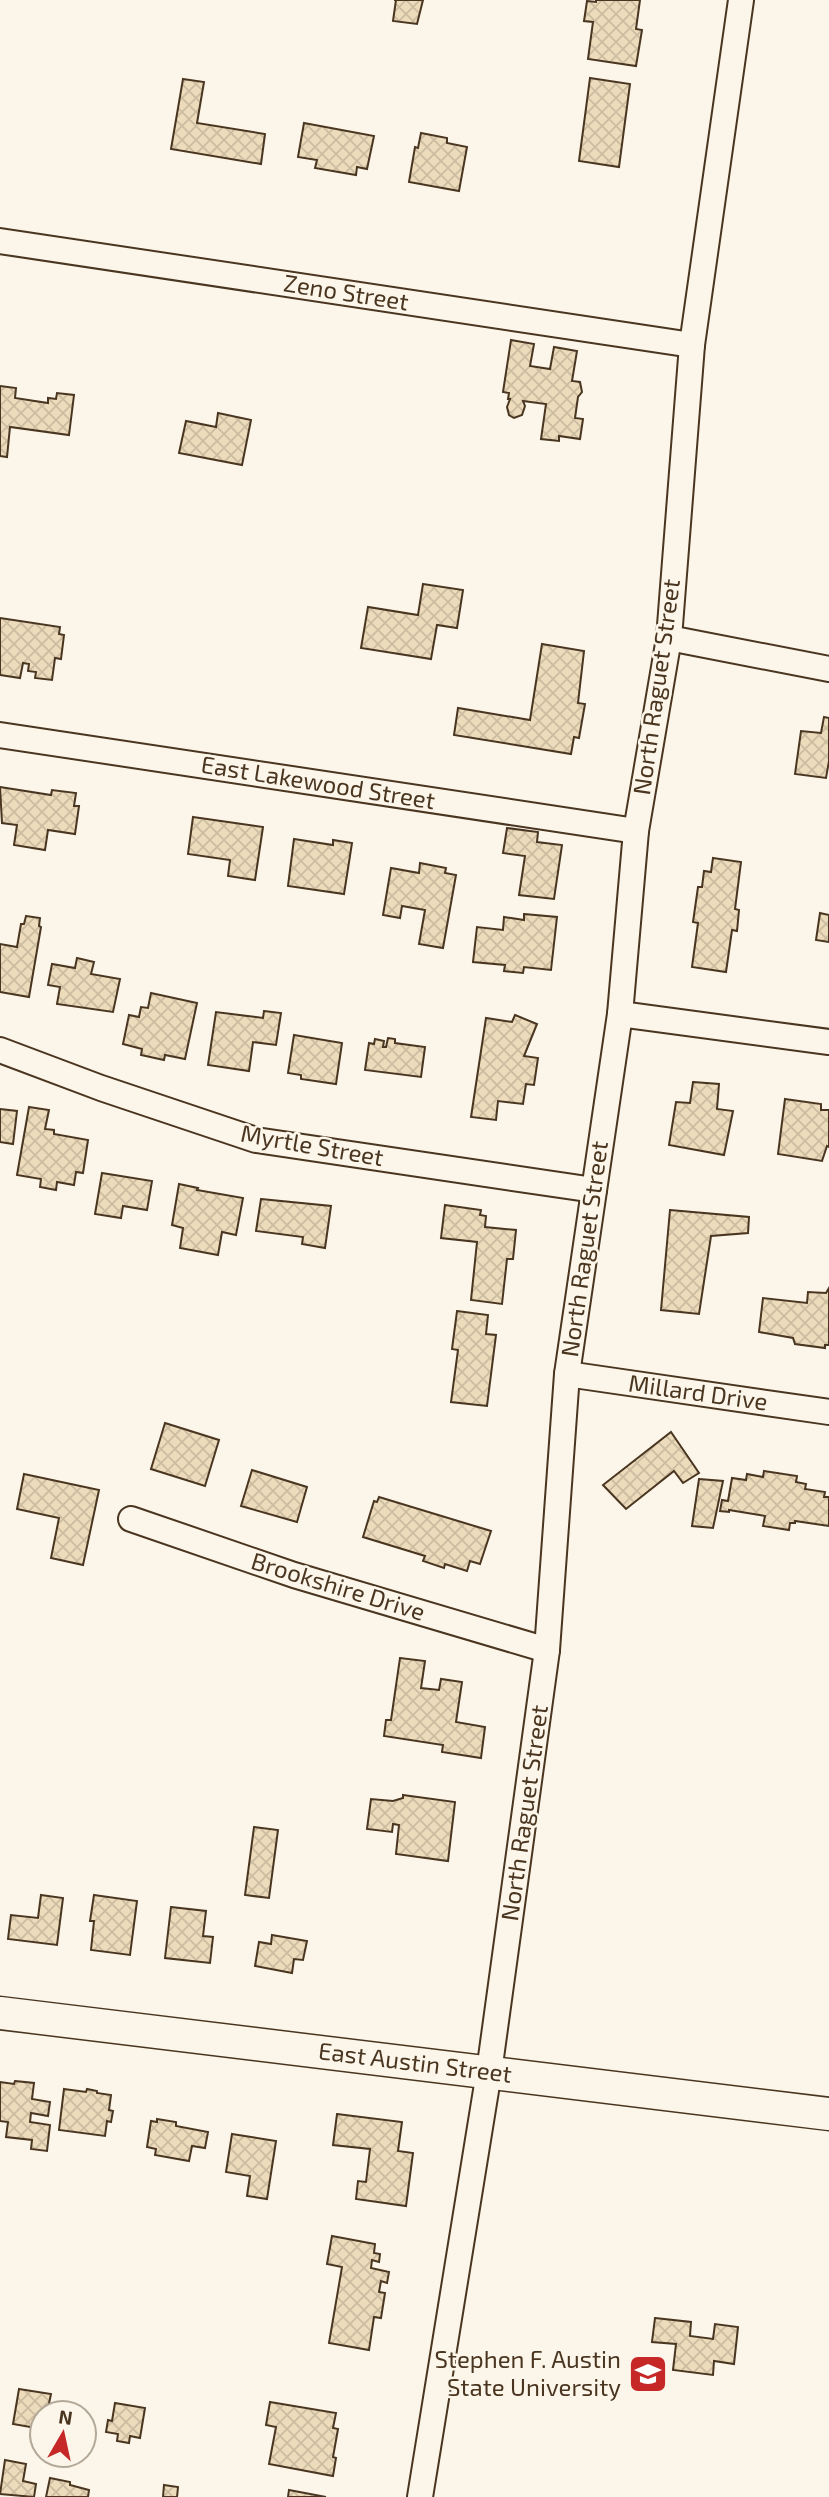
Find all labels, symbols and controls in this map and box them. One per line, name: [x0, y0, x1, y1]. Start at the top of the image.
street label: Zeno Street: [282, 267, 411, 316]
street label: North Raguet Street: [626, 577, 685, 797]
street label: East Lakewood Street: [199, 749, 437, 814]
street label: Myrtle Street: [239, 1118, 386, 1171]
street label: North Raguet Street: [554, 1139, 613, 1359]
street label: Millard Drive: [627, 1367, 769, 1416]
street label: Brookshire Drive: [248, 1545, 429, 1626]
street label: North Raguet Street: [494, 1703, 553, 1923]
street label: East Austin Street: [317, 2035, 514, 2088]
place label: Stephen F. Austin State University: [434, 2344, 621, 2401]
school or university icon: Stephen F. Austin State University: [627, 2353, 669, 2395]
north arrow: [28, 2399, 98, 2469]
text: N: [57, 2404, 74, 2429]

